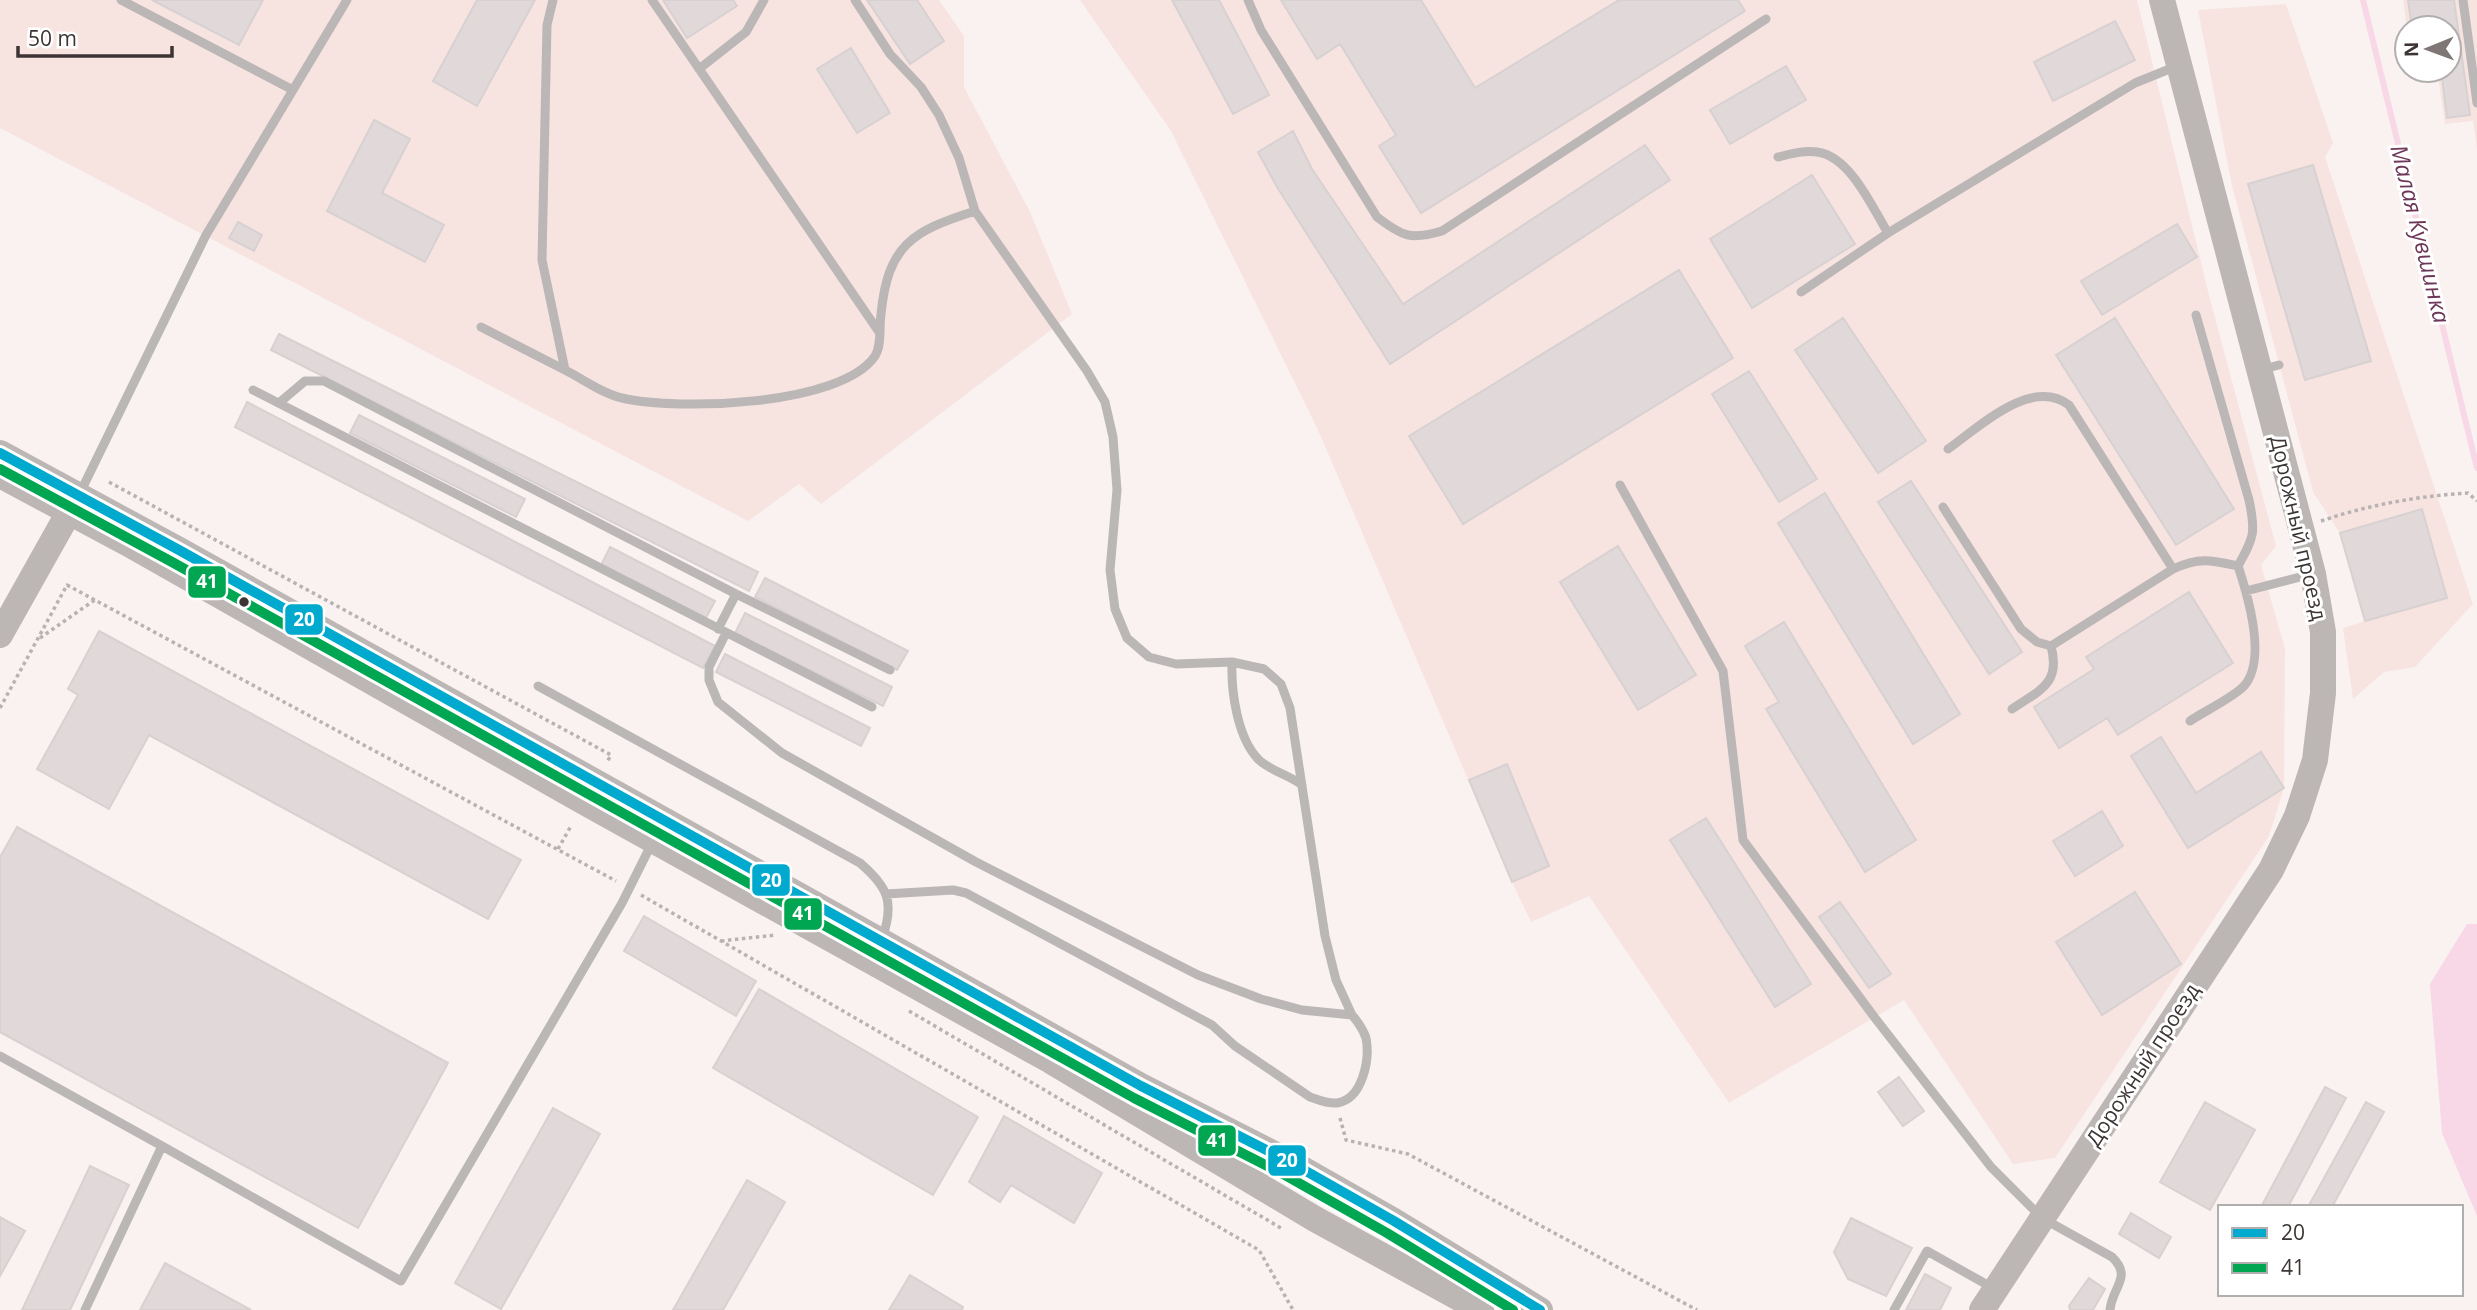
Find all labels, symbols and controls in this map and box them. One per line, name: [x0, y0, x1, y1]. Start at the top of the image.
scale bar: [18, 14, 172, 58]
north arrow: [2393, 14, 2463, 84]
text: 50 m: [28, 24, 77, 52]
text: N: [2398, 41, 2424, 57]
water label: Малая Кувшинка: [2383, 141, 2459, 326]
street label: Дорожный проезд: [2264, 433, 2334, 623]
line badge: 41: [187, 565, 227, 599]
text: 41: [196, 568, 218, 594]
unlabelled marker: [237, 595, 251, 609]
line badge: 20: [284, 603, 324, 636]
text: 20: [293, 606, 315, 632]
line badge: 20: [751, 863, 791, 897]
text: 20: [760, 867, 782, 893]
line badge: 41: [783, 897, 823, 931]
text: 41: [792, 900, 814, 926]
street label: Дорожный проезд: [2079, 978, 2205, 1151]
line badge: 41: [1197, 1124, 1237, 1157]
text: 41: [1206, 1127, 1228, 1153]
line badge: 20: [1267, 1144, 1307, 1177]
text: 20: [1276, 1147, 1298, 1173]
legend: [2218, 1205, 2463, 1296]
text: 20: [2281, 1218, 2305, 1246]
text: 41: [2281, 1253, 2305, 1281]

